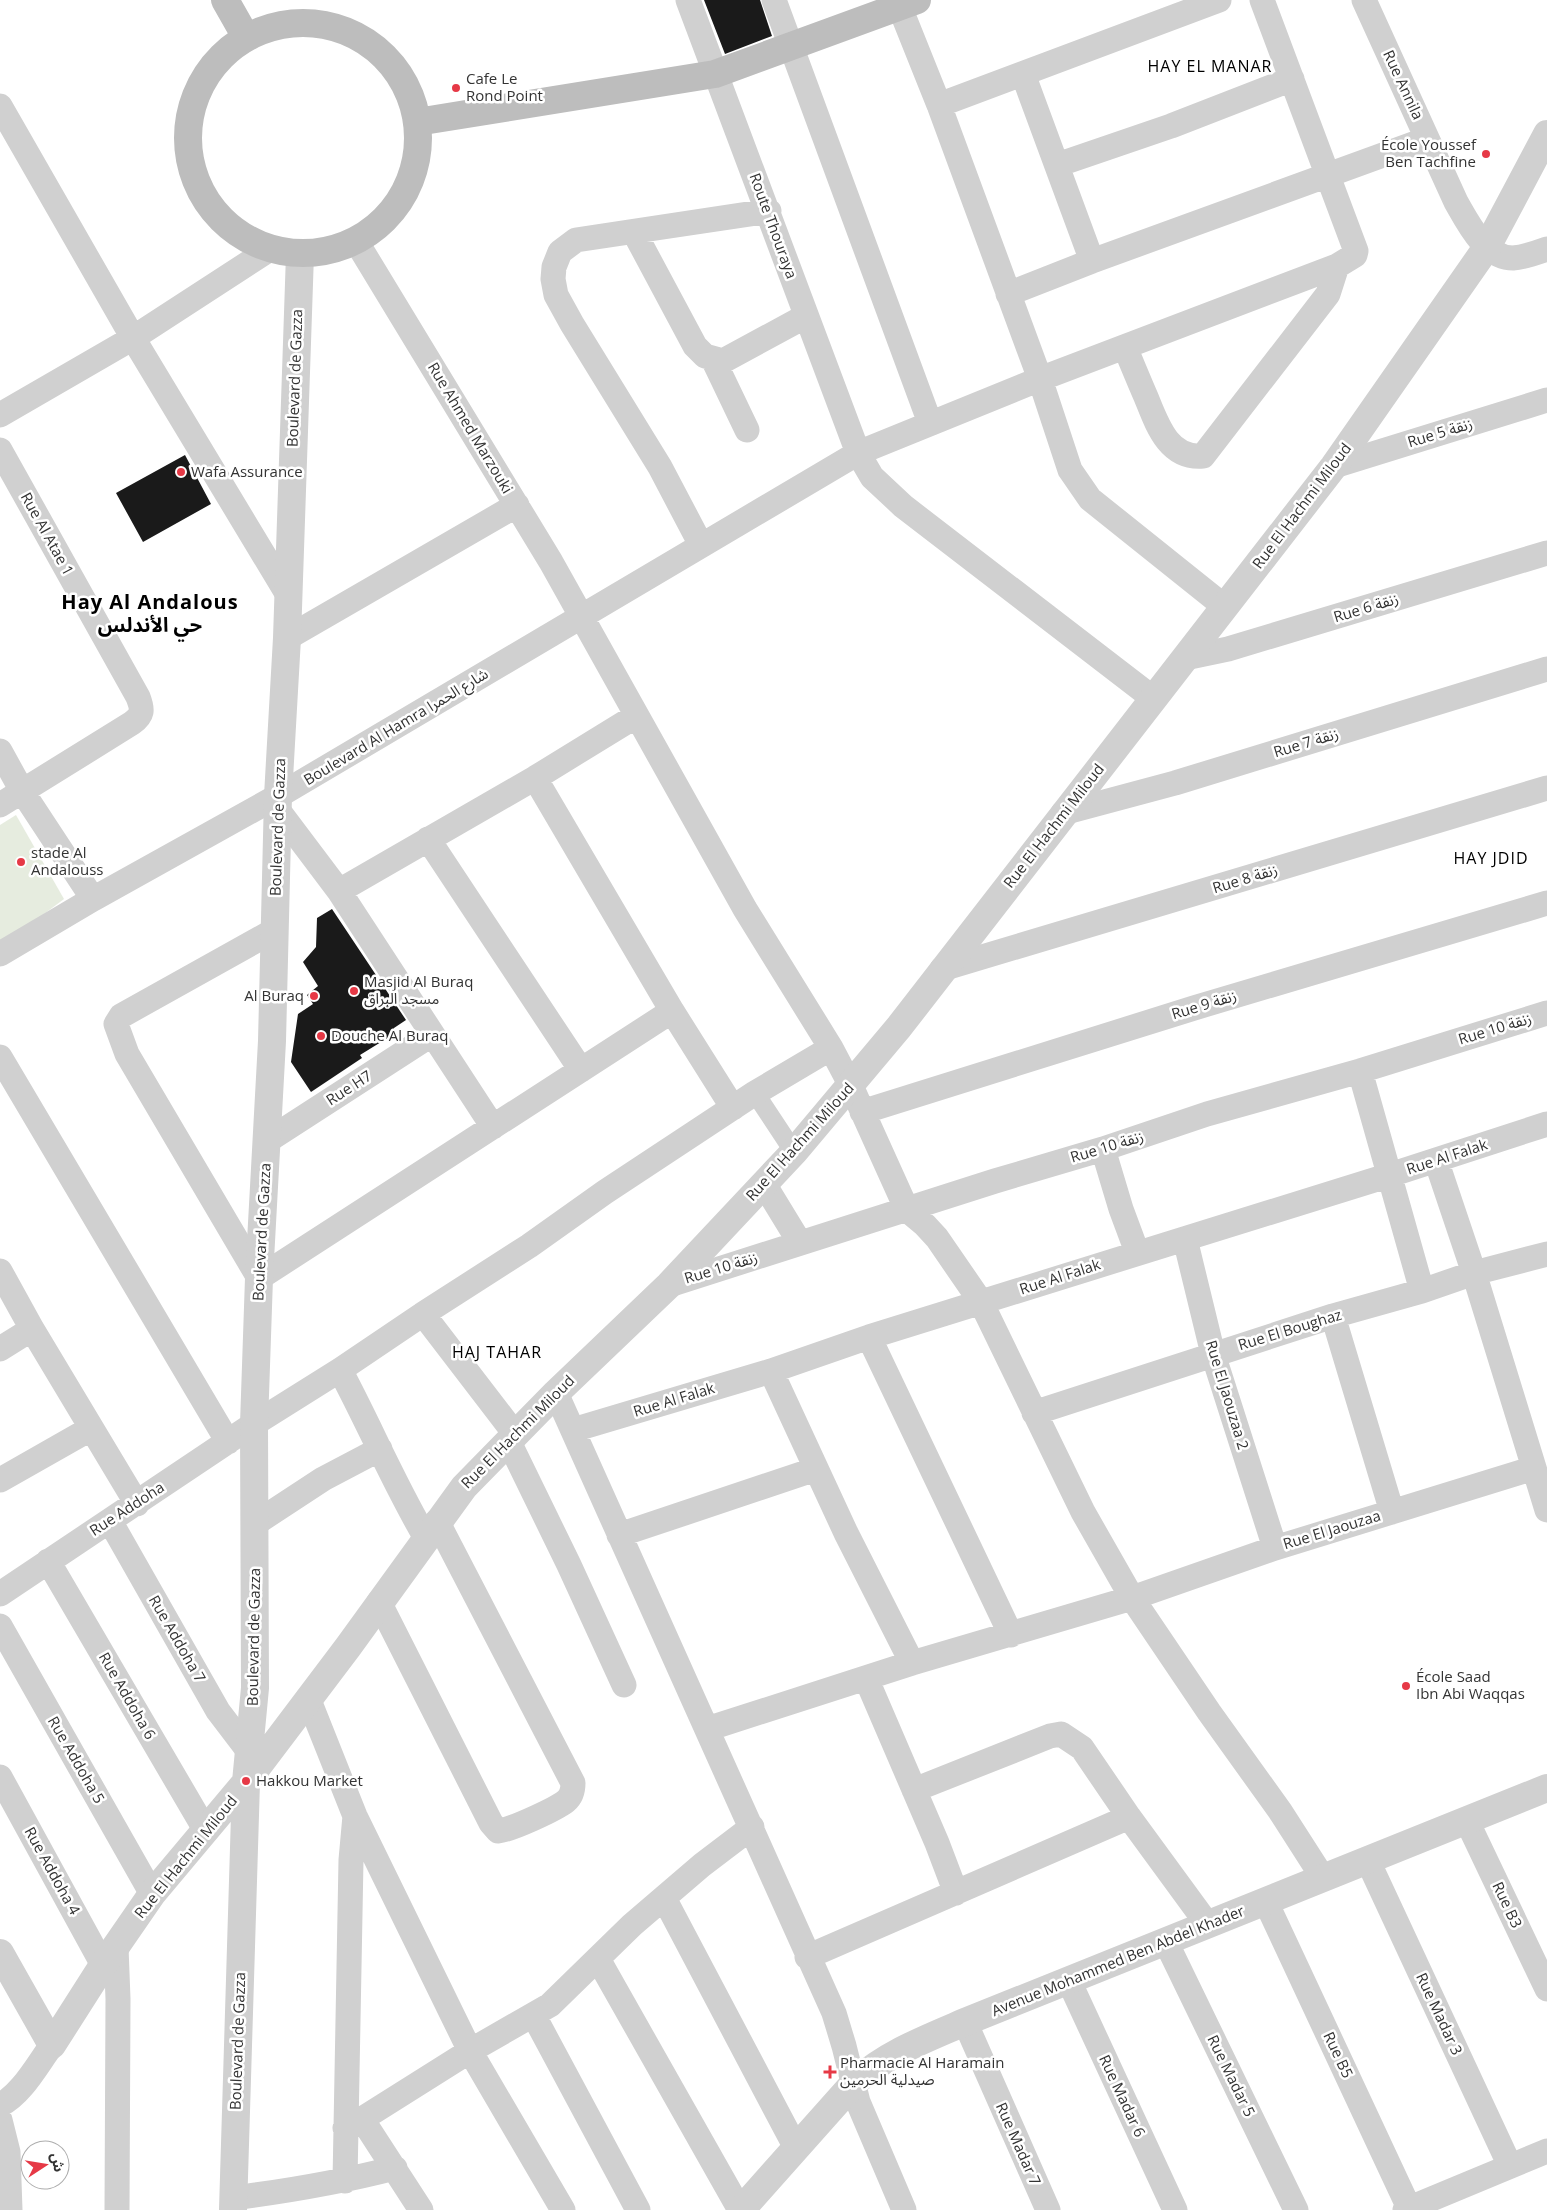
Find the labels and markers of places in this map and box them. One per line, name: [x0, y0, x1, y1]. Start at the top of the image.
place label: Cafe Le Rond Point: [466, 68, 543, 105]
marker: Cafe Le Rond Point: [450, 82, 462, 94]
place label: École Youssef Ben Tachfine: [1381, 134, 1477, 171]
marker: École Youssef Ben Tachfine: [1480, 148, 1492, 160]
place label: Wafa Assurance: [191, 461, 303, 481]
marker: Wafa Assurance: [175, 466, 187, 478]
place label: stade Al Andalouss: [31, 842, 104, 879]
marker: stade Al Andalouss: [15, 856, 27, 868]
place label: Masjid Al Buraq مسجد البراق: [364, 971, 473, 1008]
place label: Al Buraq: [244, 985, 304, 1005]
marker: Masjid Al Buraq مسجد البراق: [348, 985, 360, 997]
marker: Al Buraq: [308, 990, 320, 1002]
place label: Douche Al Buraq: [331, 1025, 449, 1045]
marker: Douche Al Buraq: [315, 1030, 327, 1042]
place label: École Saad Ibn Abi Waqqas: [1416, 1666, 1525, 1703]
marker: École Saad Ibn Abi Waqqas: [1400, 1680, 1412, 1692]
place label: Hakkou Market: [256, 1770, 363, 1790]
marker: Hakkou Market: [240, 1775, 252, 1787]
place label: Pharmacie Al Haramain صيدلية الحرمين: [840, 2052, 1004, 2089]
marker: Pharmacie Al Haramain صيدلية الحرمين: [824, 2066, 836, 2078]

